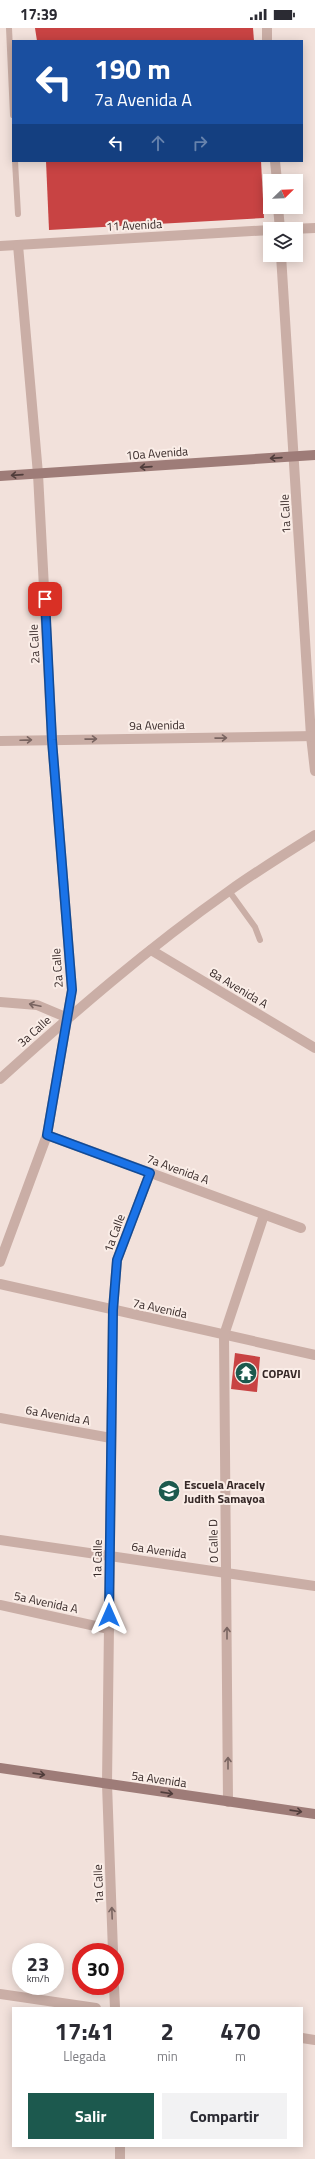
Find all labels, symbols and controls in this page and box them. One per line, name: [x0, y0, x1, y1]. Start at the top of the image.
text: 17:39: [20, 3, 57, 26]
text: 190 m: [94, 47, 171, 90]
icon: left: [28, 56, 80, 108]
text: 7a Avenida A: [94, 86, 192, 113]
icon: left: [105, 132, 127, 154]
icon: ahead: [147, 132, 169, 154]
icon: right: [189, 132, 211, 154]
north arrow: [263, 174, 303, 214]
map controls: [263, 174, 303, 262]
street label: 11 Avenida: [105, 214, 163, 236]
button: layers: [263, 222, 303, 262]
street label: 10a Avenida: [125, 441, 189, 465]
one-way arrow: [270, 455, 283, 462]
one-way arrow: [140, 463, 153, 470]
one-way arrow: [11, 472, 24, 479]
street label: 1a Calle: [274, 494, 296, 534]
pin: [28, 582, 62, 616]
icon: arrive: [34, 588, 56, 610]
street label: 2a Calle: [23, 624, 45, 664]
street label: 9a Avenida: [129, 715, 185, 735]
one-way arrow: [214, 734, 227, 741]
one-way arrow: [84, 735, 97, 743]
one-way arrow: [19, 736, 32, 744]
street label: 2a Calle: [46, 948, 68, 988]
street label: 8a Avenida A: [206, 963, 272, 1013]
one-way arrow: [29, 1001, 42, 1009]
street label: 3a Calle: [13, 1011, 55, 1051]
street label: 7a Avenida A: [144, 1149, 212, 1189]
street label: 1a Calle: [98, 1211, 130, 1255]
street label: 7a Avenida: [131, 1293, 189, 1323]
temple icon: COPAVI: [233, 1360, 259, 1386]
place label: COPAVI: [262, 1364, 301, 1383]
street label: 6a Avenida A: [24, 1400, 92, 1430]
place label: Escuela Aracely Judith Samayoa: [184, 1475, 265, 1508]
school or university icon: Escuela Aracely Judith Samayoa: [156, 1478, 182, 1504]
street label: 0 Calle D: [203, 1519, 223, 1563]
street label: 6a Avenida: [130, 1537, 188, 1563]
street label: 1a Calle: [87, 1539, 107, 1579]
street label: 5a Avenida A: [12, 1586, 80, 1618]
position arrow: [88, 1594, 130, 1636]
one-way arrow: [223, 1627, 231, 1640]
one-way arrow: [224, 1757, 232, 1770]
street label: 5a Avenida: [130, 1766, 188, 1792]
one-way arrow: [32, 1770, 45, 1778]
one-way arrow: [160, 1789, 173, 1797]
one-way arrow: [289, 1807, 302, 1815]
street label: 1a Calle: [88, 1864, 108, 1904]
one-way arrow: [108, 1907, 115, 1920]
speed limit sign: 30: [72, 1943, 124, 1995]
text: 23: [27, 1948, 49, 1979]
text: km/h: [27, 1971, 49, 1986]
text: 17:41: [55, 2013, 114, 2049]
text: 2: [161, 2013, 174, 2049]
text: 470: [220, 2013, 260, 2049]
text: Llegada: [63, 2046, 106, 2066]
text: min: [157, 2046, 178, 2066]
text: m: [235, 2046, 246, 2066]
button: Salir: [28, 2093, 154, 2139]
button: Compartir: [162, 2093, 287, 2139]

